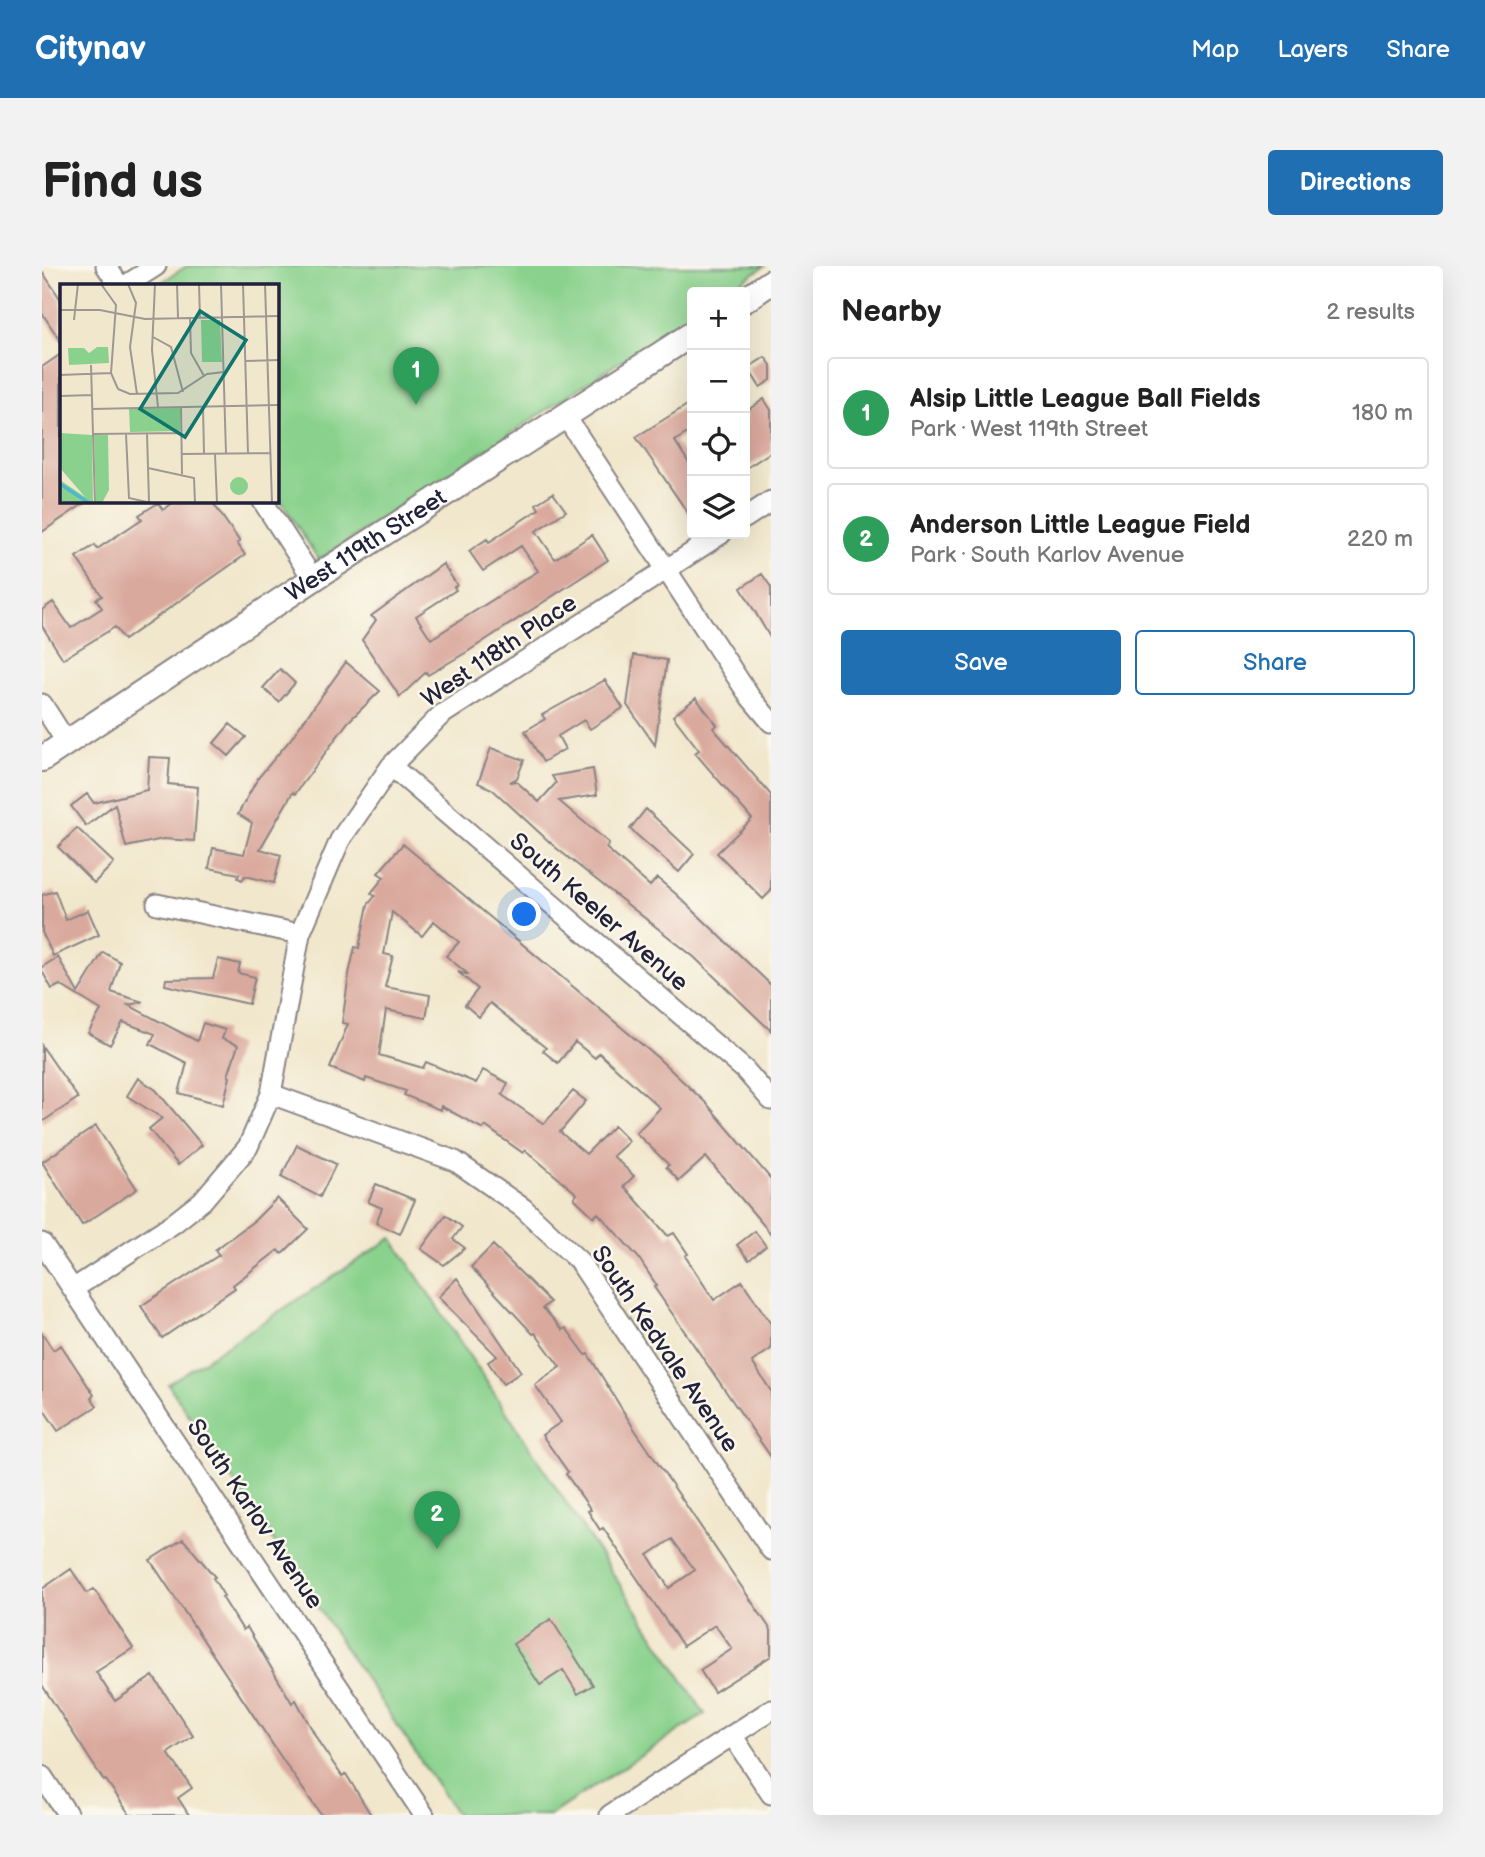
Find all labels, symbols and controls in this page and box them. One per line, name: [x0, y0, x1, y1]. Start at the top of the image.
text: Citynav: [35, 29, 146, 69]
text: Map: [1191, 35, 1239, 64]
text: Layers: [1277, 35, 1348, 64]
text: Share: [1386, 35, 1450, 64]
button: Directions: [1268, 150, 1443, 215]
text: Find us: [42, 153, 203, 212]
inset map: [60, 284, 278, 502]
map controls: [687, 287, 750, 539]
button: +: [687, 287, 750, 350]
text: Nearby: [841, 294, 941, 330]
text: 2 results: [1326, 298, 1415, 326]
pin: 1: [393, 347, 439, 405]
button: −: [687, 350, 750, 413]
text: Alsip Little League Ball Fields: [910, 384, 1260, 415]
text: 1: [861, 399, 871, 427]
text: 180 m: [1352, 399, 1413, 427]
button: locate: [687, 413, 750, 476]
text: Park · West 119th Street: [910, 415, 1148, 443]
button: layers: [687, 476, 750, 539]
street label: West 119th Street: [280, 482, 452, 608]
text: Anderson Little League Field: [910, 510, 1250, 541]
text: 2: [859, 525, 873, 553]
text: 220 m: [1347, 525, 1413, 553]
text: Park · South Karlov Avenue: [910, 541, 1184, 569]
street label: West 118th Place: [416, 588, 582, 714]
button: Save: [841, 630, 1121, 695]
button: Share: [1135, 630, 1415, 695]
street label: South Keeler Avenue: [504, 827, 694, 997]
your location: [507, 897, 541, 931]
street label: South Kedvale Avenue: [585, 1240, 745, 1458]
street label: South Karlov Avenue: [181, 1413, 329, 1615]
pin: 2: [414, 1491, 460, 1549]

